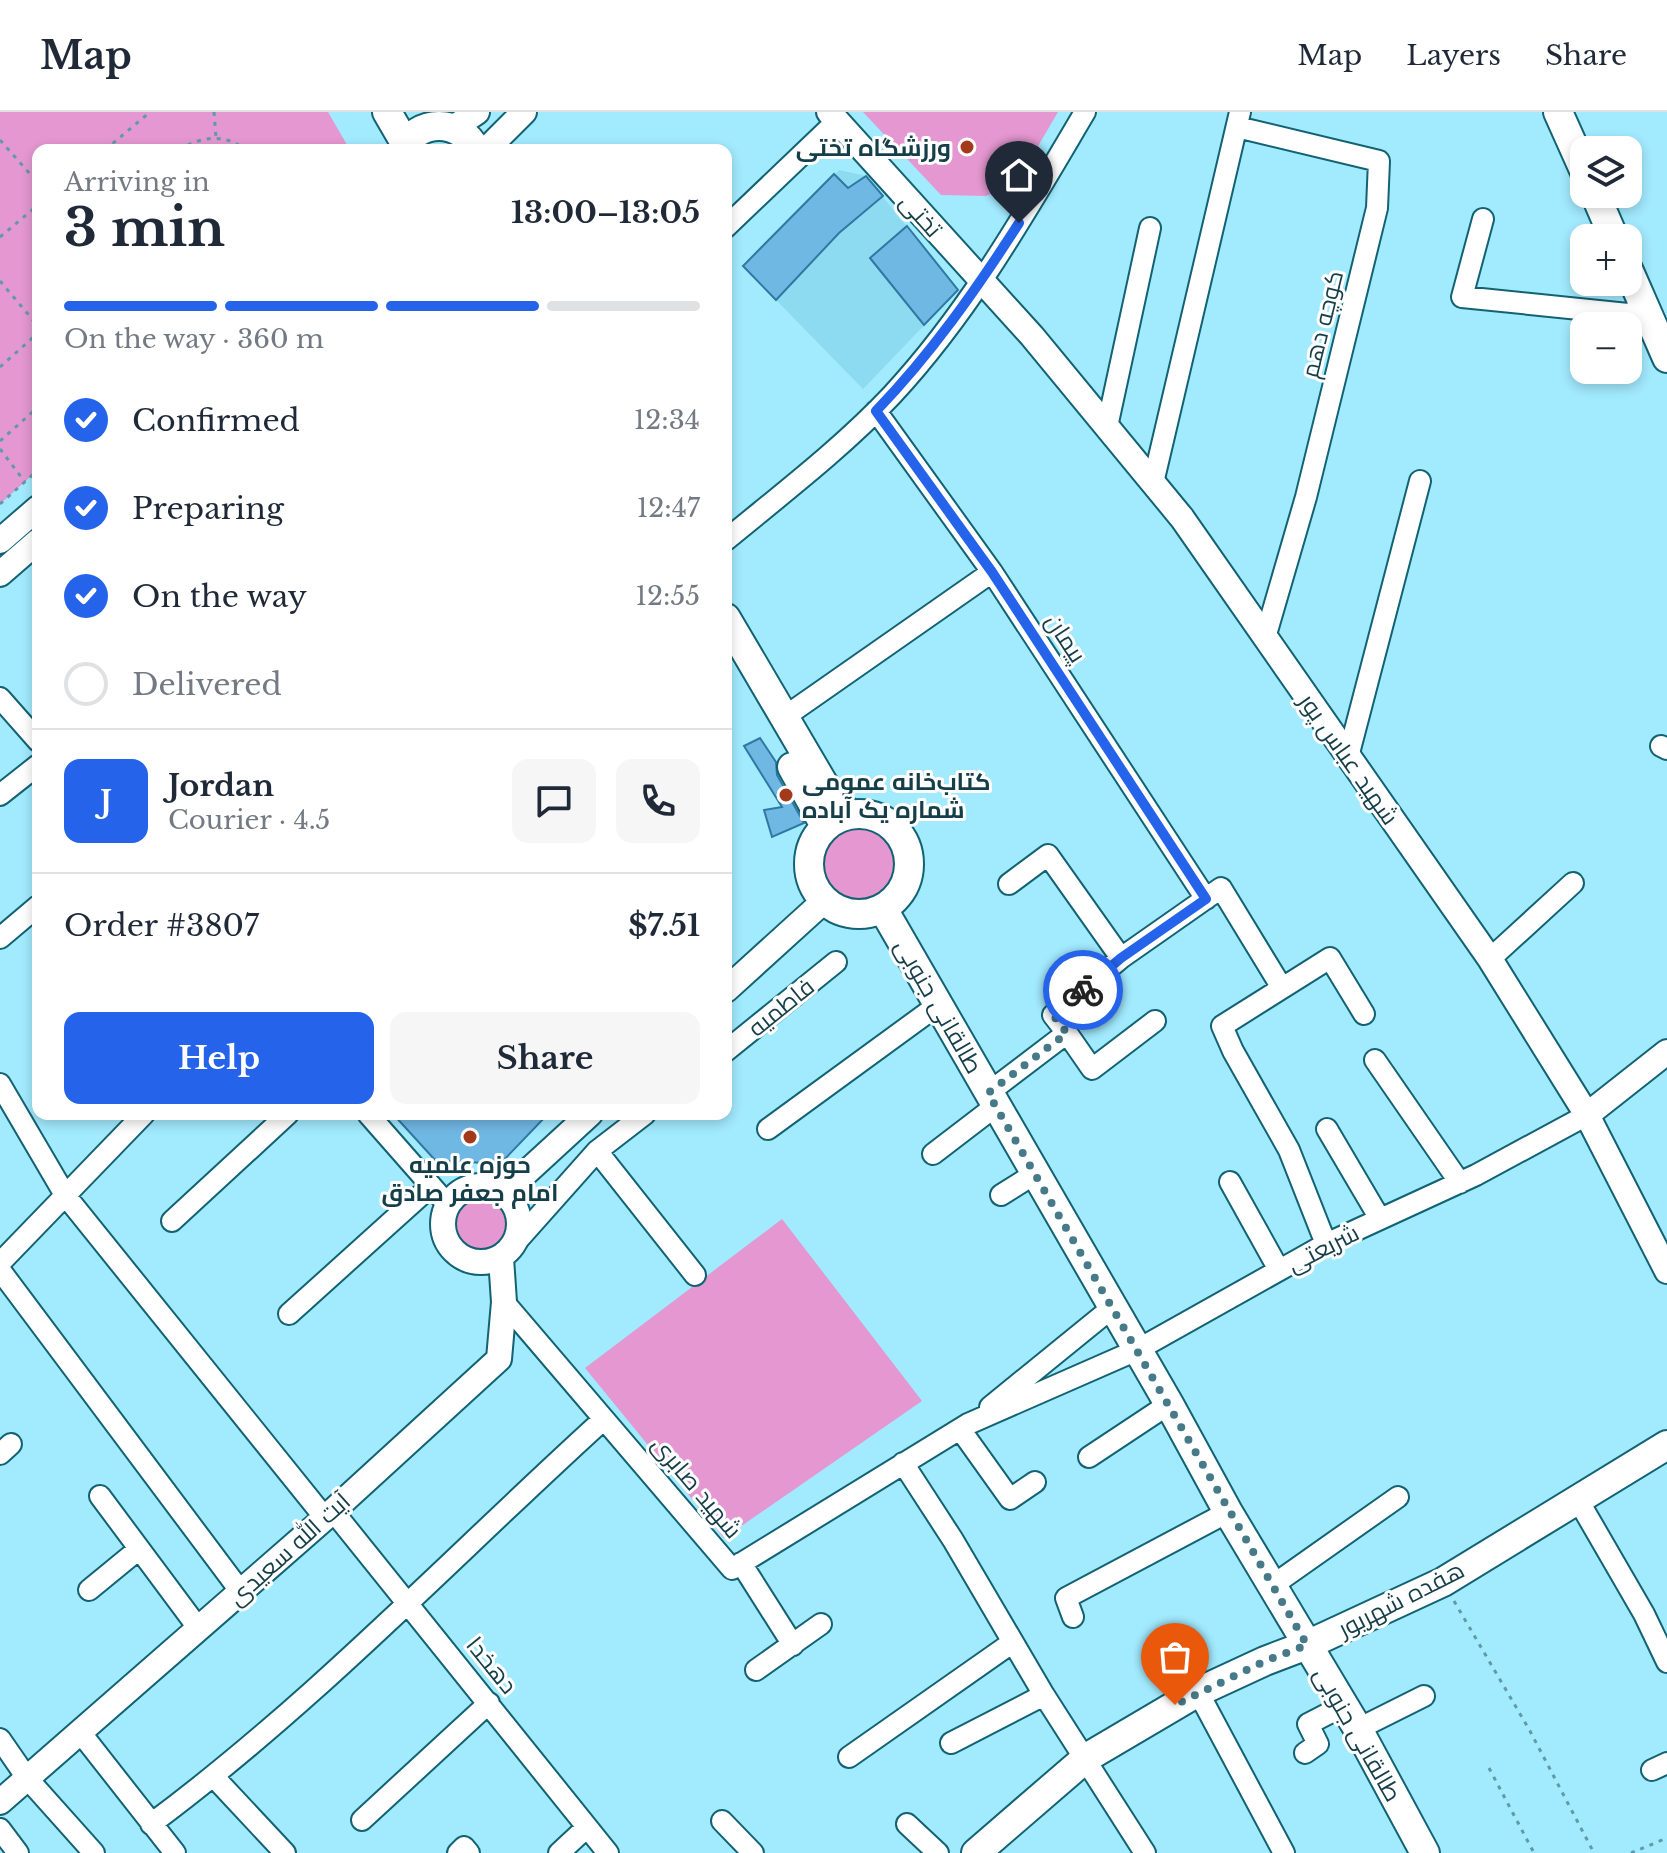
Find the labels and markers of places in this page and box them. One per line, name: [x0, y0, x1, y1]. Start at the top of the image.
place label: ورزشگاه تختی: [796, 133, 951, 162]
marker: ورزشگاه تختی: [958, 138, 976, 156]
pin: [985, 141, 1053, 223]
place label: کتاب‌خانه عمومی شماره یک آباده: [802, 767, 991, 824]
marker: کتاب‌خانه عمومی شماره یک آباده: [777, 786, 795, 804]
marker: حوزه علمیه امام جعفر صادق: [461, 1128, 479, 1146]
place label: حوزه علمیه امام جعفر صادق: [382, 1150, 558, 1209]
pin: [1141, 1623, 1209, 1705]

